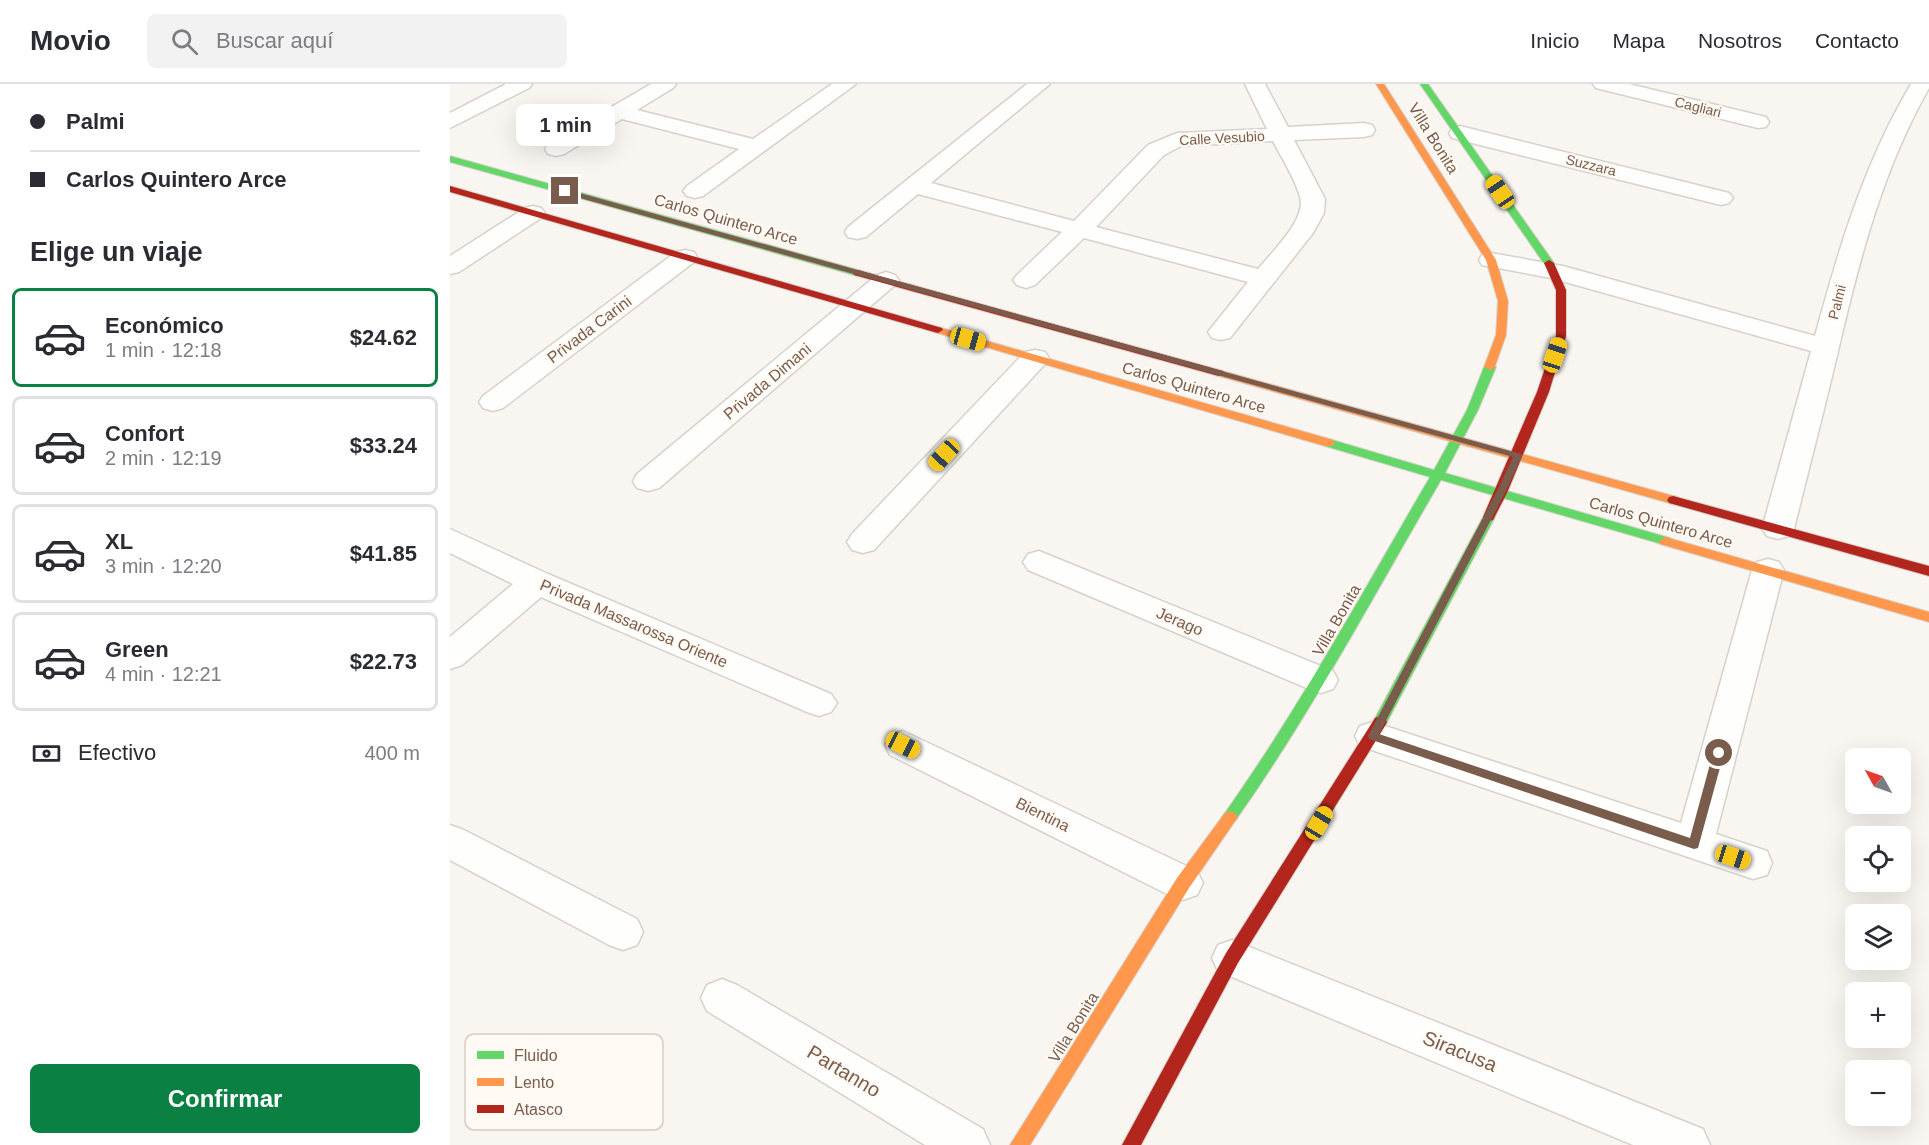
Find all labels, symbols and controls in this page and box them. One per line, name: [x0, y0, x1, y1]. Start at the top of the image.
search box: [147, 14, 567, 68]
text: Movio: [30, 25, 111, 56]
icon: search: [168, 25, 201, 58]
text: Buscar aquí: [216, 28, 333, 53]
text: Inicio: [1530, 29, 1579, 52]
text: Mapa: [1612, 29, 1665, 52]
text: Nosotros: [1698, 29, 1782, 52]
text: Contacto: [1815, 29, 1899, 52]
street label: Cagliari: [1673, 93, 1723, 121]
street label: Villa Bonita: [1405, 100, 1462, 177]
callout: 1 min: [516, 104, 614, 146]
text: Palmi: [66, 109, 125, 134]
text: 1 min: [539, 114, 592, 136]
street label: Calle Vesubio: [1179, 128, 1265, 148]
street label: Suzzara: [1564, 151, 1618, 179]
text: Carlos Quintero Arce: [66, 167, 286, 192]
car: [1482, 172, 1518, 212]
route end: [551, 177, 578, 204]
street label: Carlos Quintero Arce: [652, 191, 800, 248]
text: Elige un viaje: [30, 237, 203, 267]
street label: Palmi: [1825, 283, 1849, 321]
street label: Privada Carini: [544, 292, 635, 366]
icon: car: [33, 311, 87, 365]
text: Económico: [105, 313, 224, 338]
text: $24.62: [350, 325, 417, 350]
car: [948, 325, 988, 353]
car: [1541, 335, 1569, 375]
text: 1 min · 12:18: [105, 339, 222, 361]
street label: Privada Dimani: [720, 340, 814, 423]
street label: Carlos Quintero Arce: [1120, 359, 1268, 416]
icon: car: [33, 419, 87, 473]
text: Confort: [105, 421, 184, 446]
text: $33.24: [350, 433, 417, 458]
car: [925, 436, 963, 474]
text: 2 min · 12:19: [105, 447, 222, 469]
street label: Carlos Quintero Arce: [1587, 494, 1735, 551]
icon: car: [33, 527, 87, 581]
text: XL: [105, 529, 133, 554]
text: $41.85: [350, 541, 417, 566]
text: 3 min · 12:20: [105, 555, 222, 577]
street label: Privada Massarossa Oriente: [538, 576, 730, 671]
street label: Villa Bonita: [1309, 581, 1364, 659]
street label: Jerago: [1154, 604, 1206, 639]
icon: car: [33, 635, 87, 689]
text: Green: [105, 637, 169, 662]
text: $22.73: [350, 649, 417, 674]
text: 4 min · 12:21: [105, 663, 222, 685]
car: [883, 729, 923, 761]
icon: cash: [30, 737, 63, 770]
route start: [1705, 739, 1732, 766]
text: Efectivo: [78, 740, 156, 765]
text: 400 m: [364, 742, 420, 764]
north arrow: [1845, 748, 1911, 814]
map controls: [1845, 748, 1911, 1126]
street label: Bientina: [1013, 794, 1073, 835]
car: [1302, 803, 1336, 843]
button: locate: [1845, 826, 1911, 892]
car: [1713, 843, 1753, 871]
button: layers: [1845, 904, 1911, 970]
button: +: [1845, 982, 1911, 1048]
street label: Villa Bonita: [1045, 989, 1102, 1066]
street label: Siracusa: [1420, 1026, 1501, 1076]
legend: [465, 1034, 663, 1130]
street label: Partanno: [804, 1041, 884, 1101]
text: Fluido: [514, 1047, 558, 1064]
button: −: [1845, 1060, 1911, 1126]
button: Confirmar: [30, 1064, 420, 1133]
text: Lento: [514, 1074, 554, 1091]
text: Atasco: [514, 1101, 563, 1118]

